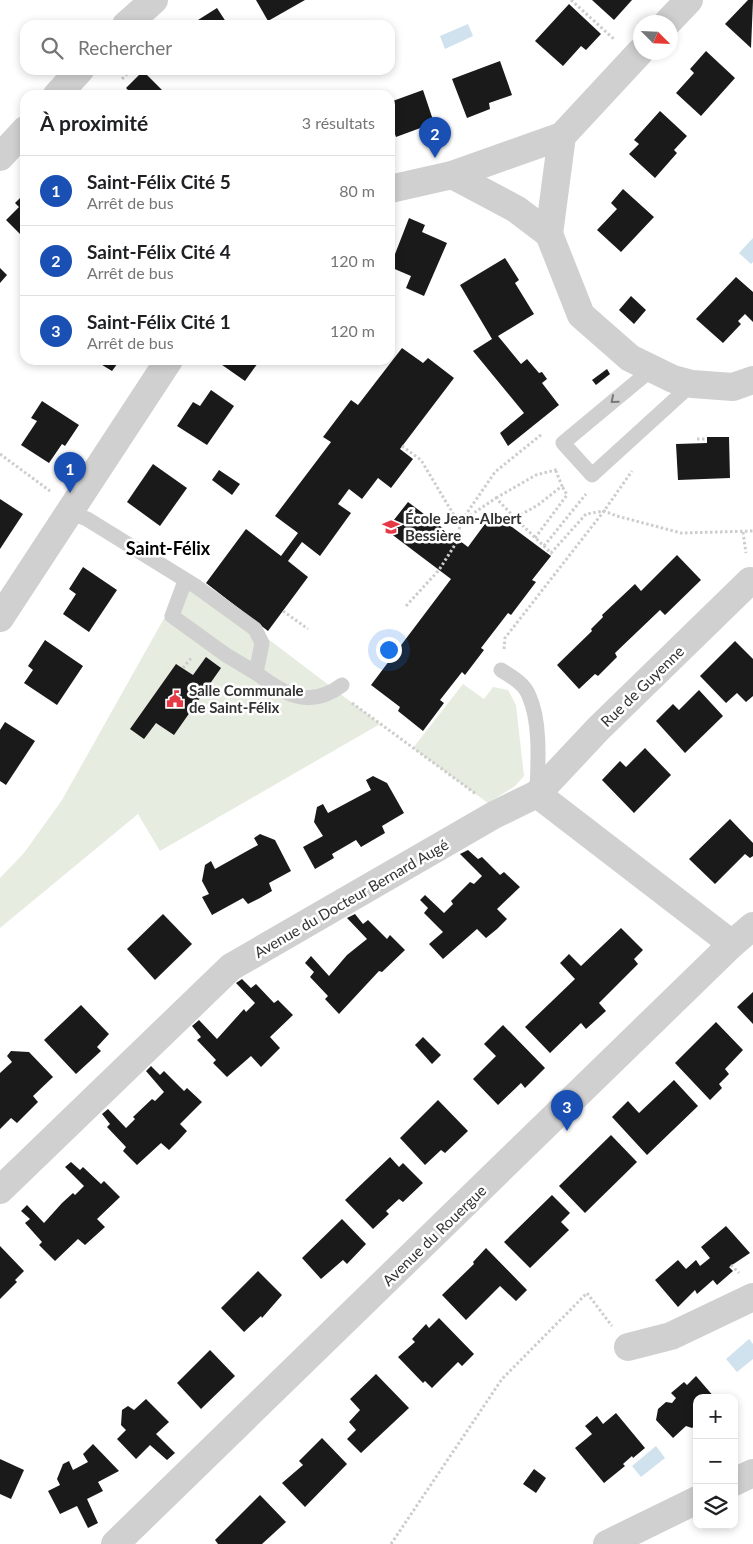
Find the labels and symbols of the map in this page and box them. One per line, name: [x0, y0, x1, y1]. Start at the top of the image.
north arrow: [633, 15, 678, 60]
pin: 2: [419, 117, 451, 158]
one-way arrow: [611, 395, 620, 403]
pin: 1: [54, 452, 86, 493]
place label: École Jean-Albert Bessière: [405, 509, 522, 544]
school or university icon: École Jean-Albert Bessière: [381, 517, 401, 537]
district label: Saint-Félix: [126, 537, 211, 559]
your location: [376, 637, 402, 663]
street label: Rue de Guyenne: [597, 642, 687, 730]
place label: Salle Communale de Saint-Félix: [189, 681, 304, 716]
public building icon: Salle Communale de Saint-Félix: [165, 689, 185, 709]
street label: Avenue du Docteur Bernard Augé: [251, 835, 451, 961]
pin: 3: [551, 1090, 583, 1131]
street label: Avenue du Rouergue: [378, 1181, 490, 1289]

